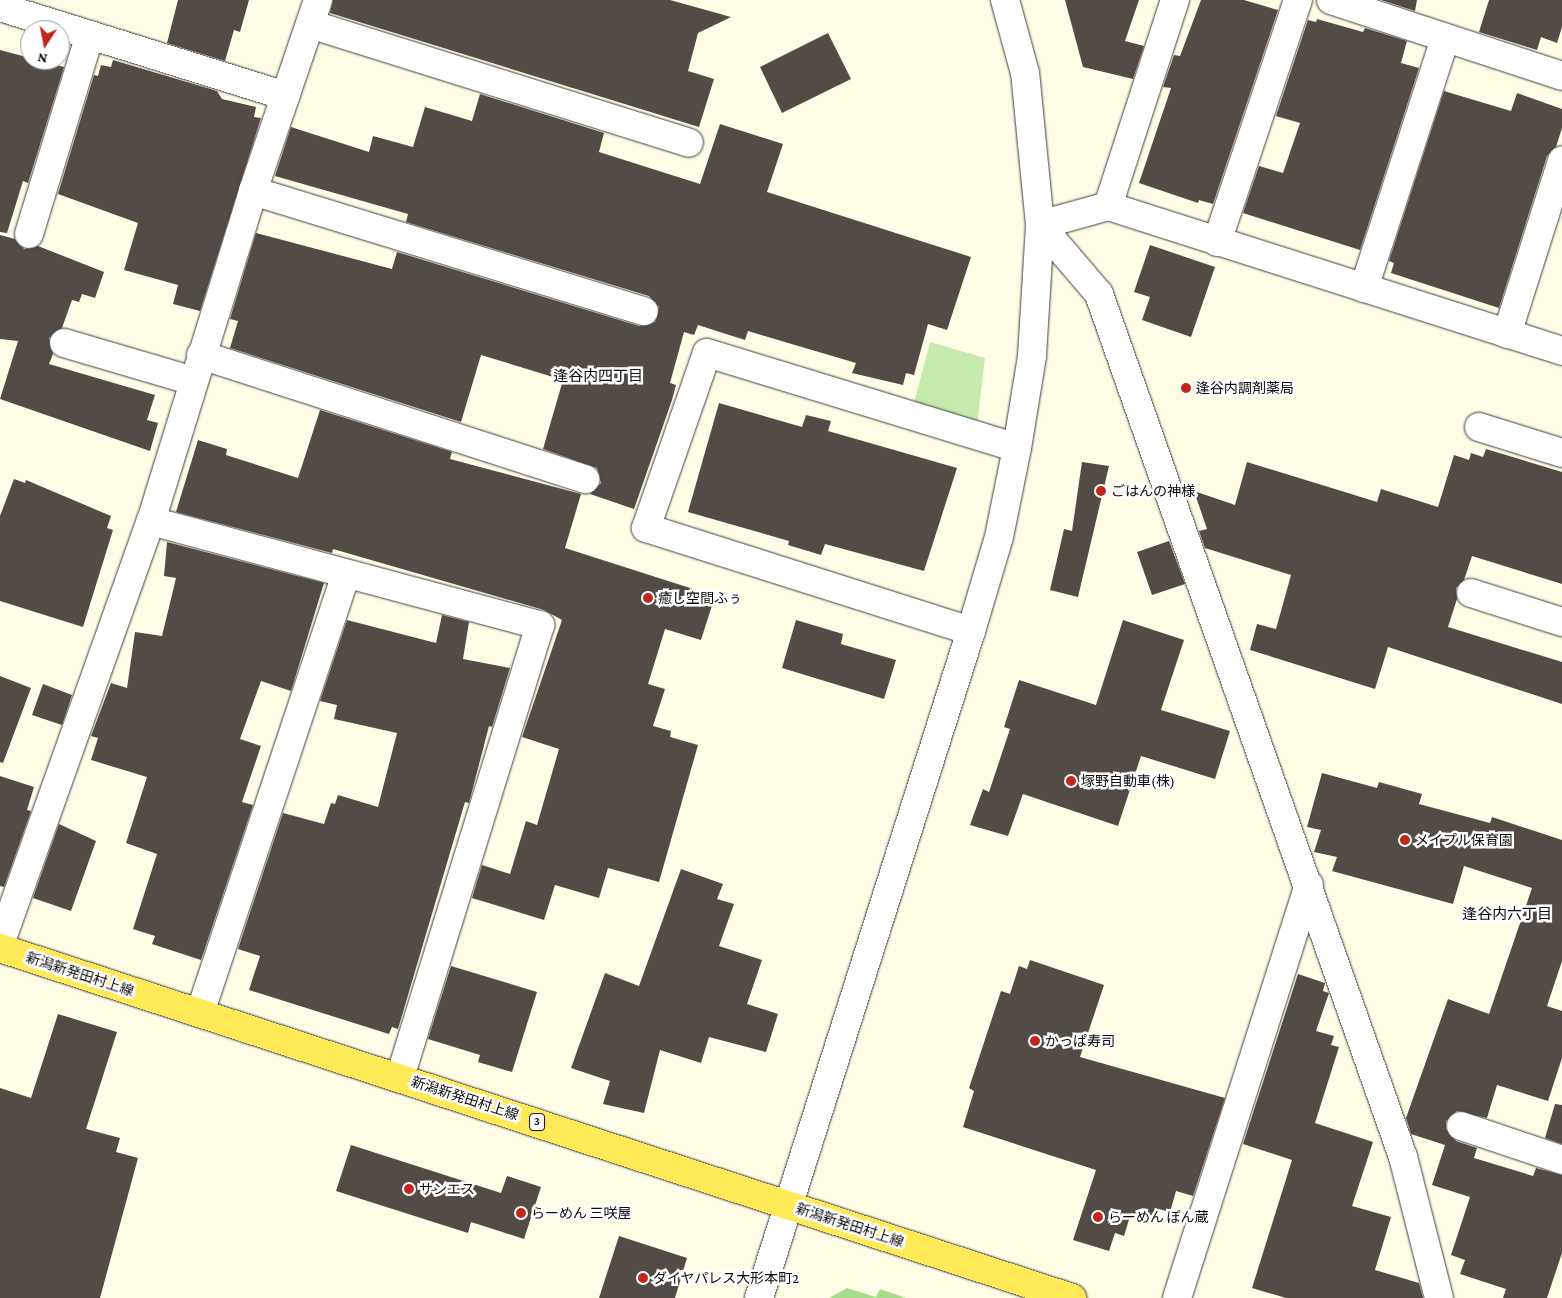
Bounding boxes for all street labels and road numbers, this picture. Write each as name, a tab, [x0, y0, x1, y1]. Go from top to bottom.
street label: 新潟新発田村上線	[24, 949, 136, 999]
street label: 新潟新発田村上線	[409, 1073, 521, 1123]
road number: 3	[528, 1112, 546, 1132]
street label: 新潟新発田村上線	[794, 1200, 906, 1250]

